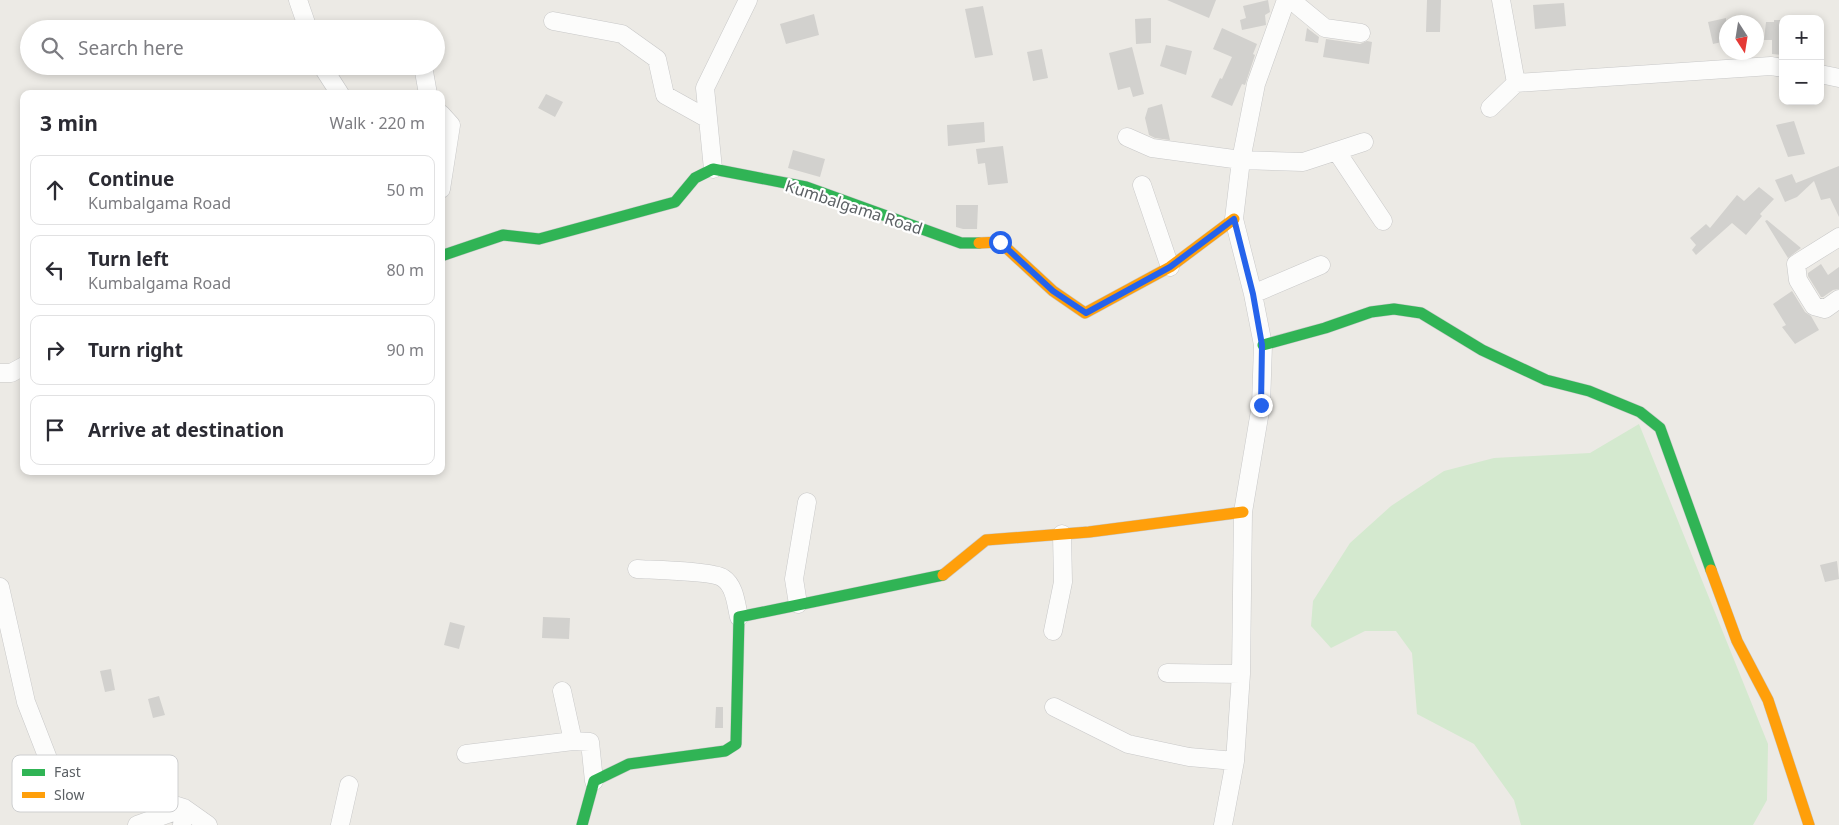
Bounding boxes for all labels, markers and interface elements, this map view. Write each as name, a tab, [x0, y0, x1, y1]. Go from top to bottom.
north arrow	[1719, 15, 1764, 60]
map controls	[1779, 15, 1824, 105]
button: +	[1779, 15, 1824, 60]
search box	[20, 20, 445, 75]
icon: search	[38, 34, 66, 62]
text: Search here	[78, 35, 184, 61]
button: −	[1779, 60, 1824, 105]
text: 3 min	[40, 109, 98, 137]
text: Walk · 220 m	[330, 112, 425, 134]
text: Continue	[88, 166, 174, 192]
street label: Kumbalgama Road	[783, 174, 925, 240]
icon: ahead	[41, 176, 69, 204]
text: 50 m	[387, 179, 424, 201]
text: Kumbalgama Road	[88, 192, 231, 214]
route start	[989, 231, 1012, 254]
text: Turn left	[88, 246, 169, 272]
icon: left	[41, 256, 69, 284]
text: 80 m	[387, 259, 424, 281]
text: Kumbalgama Road	[88, 272, 231, 294]
icon: right	[41, 336, 69, 364]
text: Turn right	[88, 337, 183, 363]
text: 90 m	[387, 339, 424, 361]
route end	[1250, 394, 1273, 417]
icon: arrive	[41, 416, 69, 444]
text: Arrive at destination	[88, 417, 284, 443]
legend	[12, 755, 178, 812]
text: Fast	[54, 762, 81, 781]
text: Slow	[54, 785, 85, 804]

